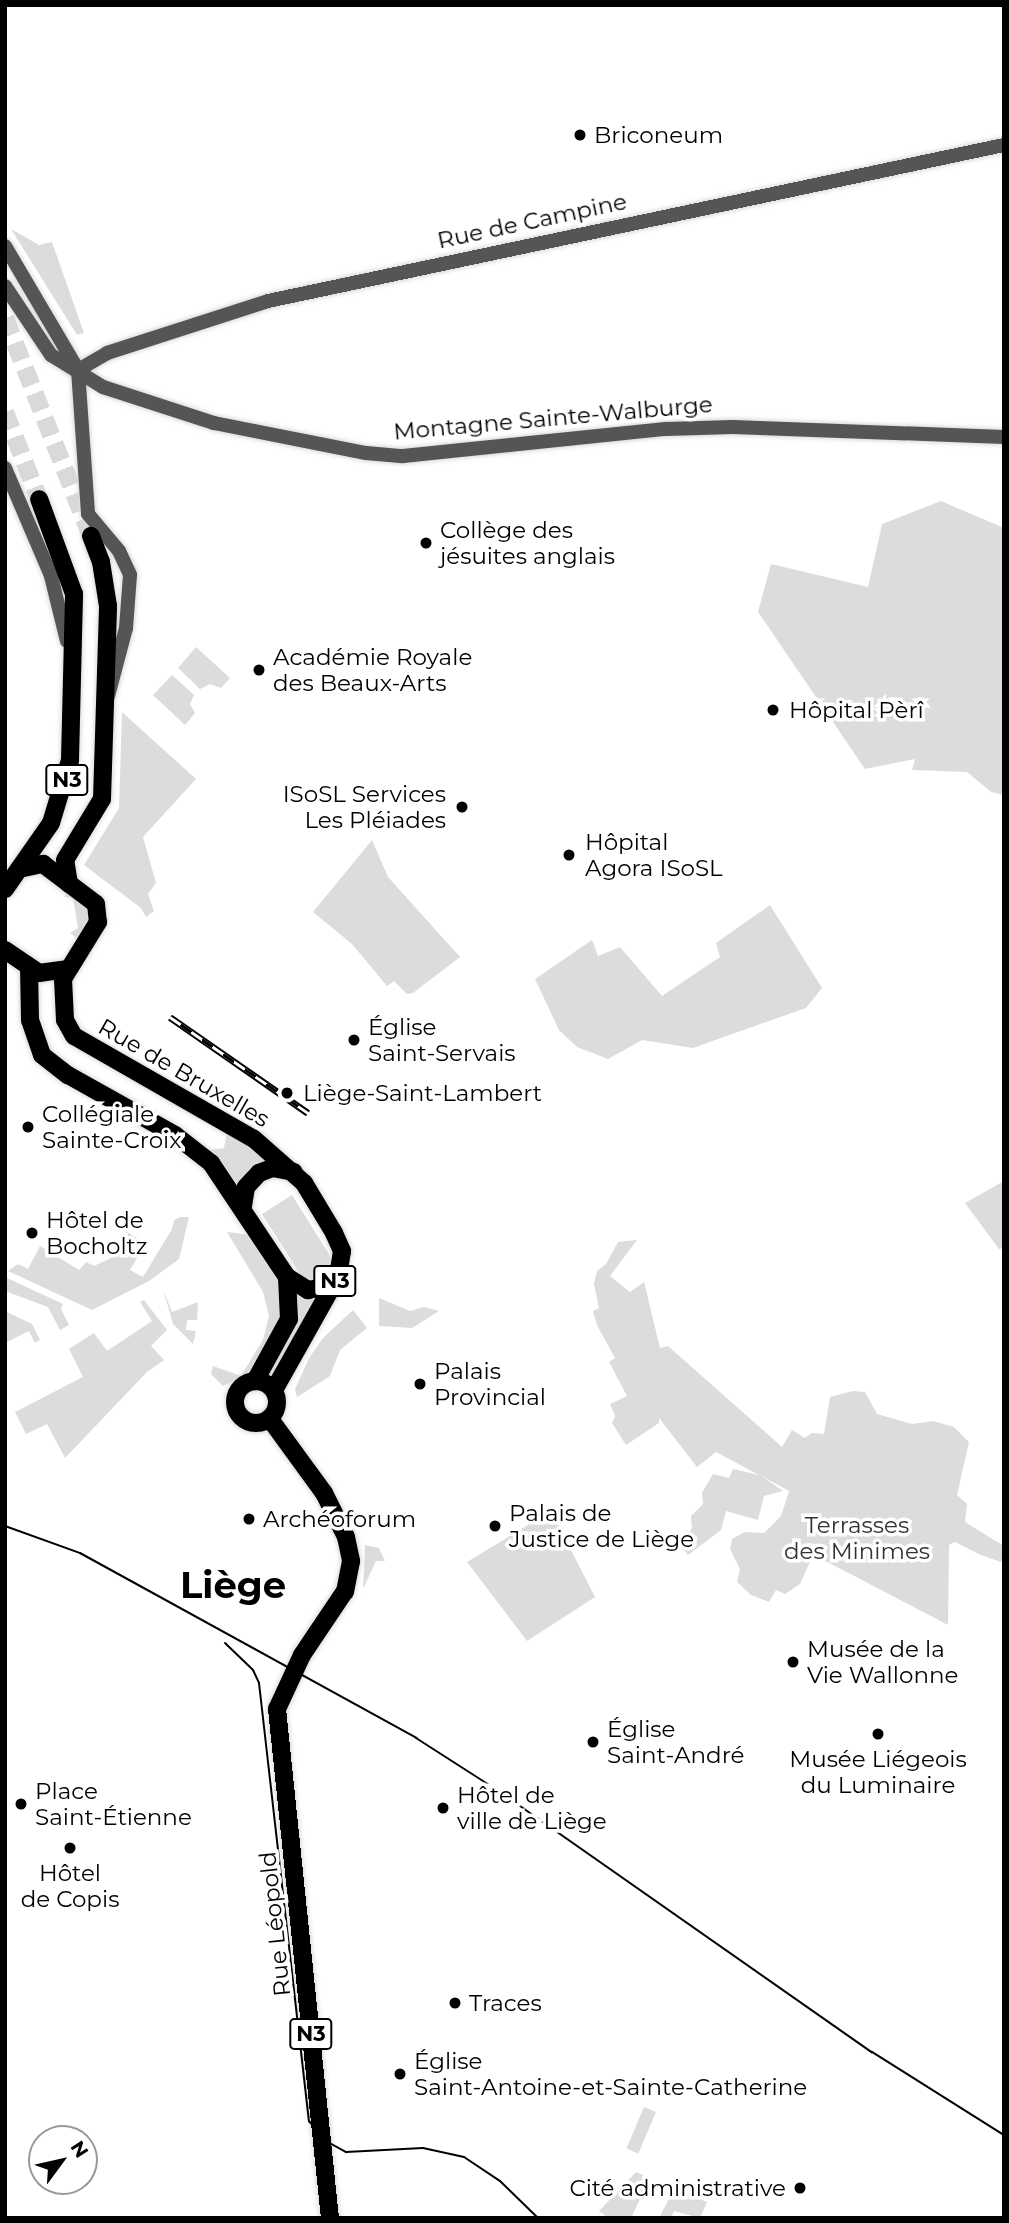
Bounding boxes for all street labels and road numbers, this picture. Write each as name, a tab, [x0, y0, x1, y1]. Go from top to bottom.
street label: Rue de Campine	[435, 187, 629, 255]
street label: Montagne Sainte-Walburge	[392, 390, 714, 446]
road number: N3	[44, 762, 90, 798]
street label: Rue de Bruxelles	[94, 1013, 274, 1133]
road number: N3	[312, 1264, 358, 1298]
street label: Rue Léopold	[254, 1850, 296, 1998]
road number: N3	[288, 2016, 334, 2052]

